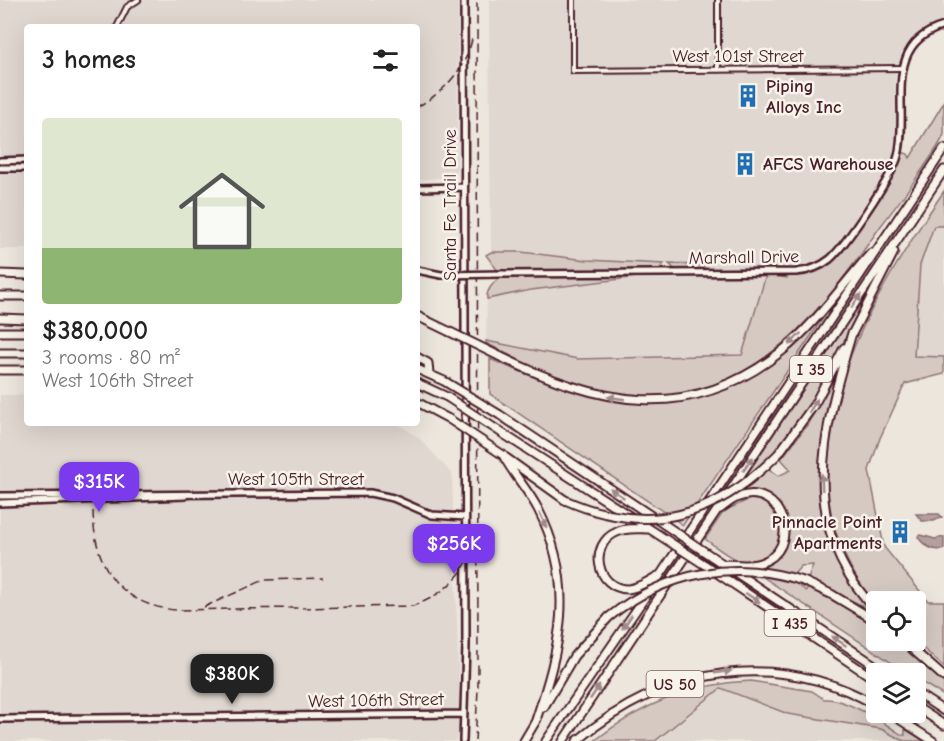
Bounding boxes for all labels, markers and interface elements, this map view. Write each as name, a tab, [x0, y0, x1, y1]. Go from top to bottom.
icon: filters	[369, 44, 402, 77]
text: 3 homes	[42, 45, 136, 75]
street label: West 101st Street	[673, 46, 804, 67]
place label: Piping Alloys Inc	[766, 76, 842, 118]
building icon: Piping Alloys Inc	[735, 83, 761, 109]
street label: Santa Fe Trail Drive	[440, 129, 461, 281]
building icon: AFCS Warehouse	[732, 151, 758, 177]
place label: AFCS Warehouse	[763, 154, 894, 175]
icon: home	[168, 157, 276, 265]
street label: Marshall Drive	[689, 246, 799, 269]
one-way arrow	[850, 294, 862, 310]
text: $380,000	[42, 316, 148, 346]
one-way arrow	[787, 332, 802, 346]
text: 3 rooms · 80 m²	[42, 346, 180, 369]
road number: I 35	[790, 356, 832, 382]
text: West 106th Street	[42, 369, 193, 392]
one-way arrow	[606, 394, 625, 403]
one-way arrow	[808, 397, 818, 414]
one-way arrow	[742, 456, 754, 472]
pin: $315K	[57, 462, 141, 513]
street label: West 105th Street	[228, 469, 365, 490]
text: $315K	[73, 470, 125, 493]
one-way arrow	[818, 473, 827, 492]
one-way arrow	[609, 487, 625, 498]
one-way arrow	[538, 512, 547, 529]
place label: Pinnacle Point Apartments	[772, 512, 883, 554]
building icon: Pinnacle Point Apartments	[887, 519, 913, 545]
pin: $256K	[412, 524, 496, 575]
text: $256K	[427, 532, 481, 555]
map controls	[866, 591, 926, 723]
button: locate	[866, 591, 926, 651]
one-way arrow	[745, 592, 761, 603]
road number: I 435	[764, 610, 816, 636]
one-way arrow	[622, 614, 633, 631]
one-way arrow	[831, 636, 847, 647]
pin: $380K	[190, 654, 274, 705]
text: $380K	[205, 662, 259, 685]
button: layers	[866, 663, 926, 723]
one-way arrow	[714, 668, 733, 677]
road number: US 50	[646, 671, 704, 697]
one-way arrow	[589, 685, 601, 701]
street label: West 106th Street	[308, 689, 445, 712]

